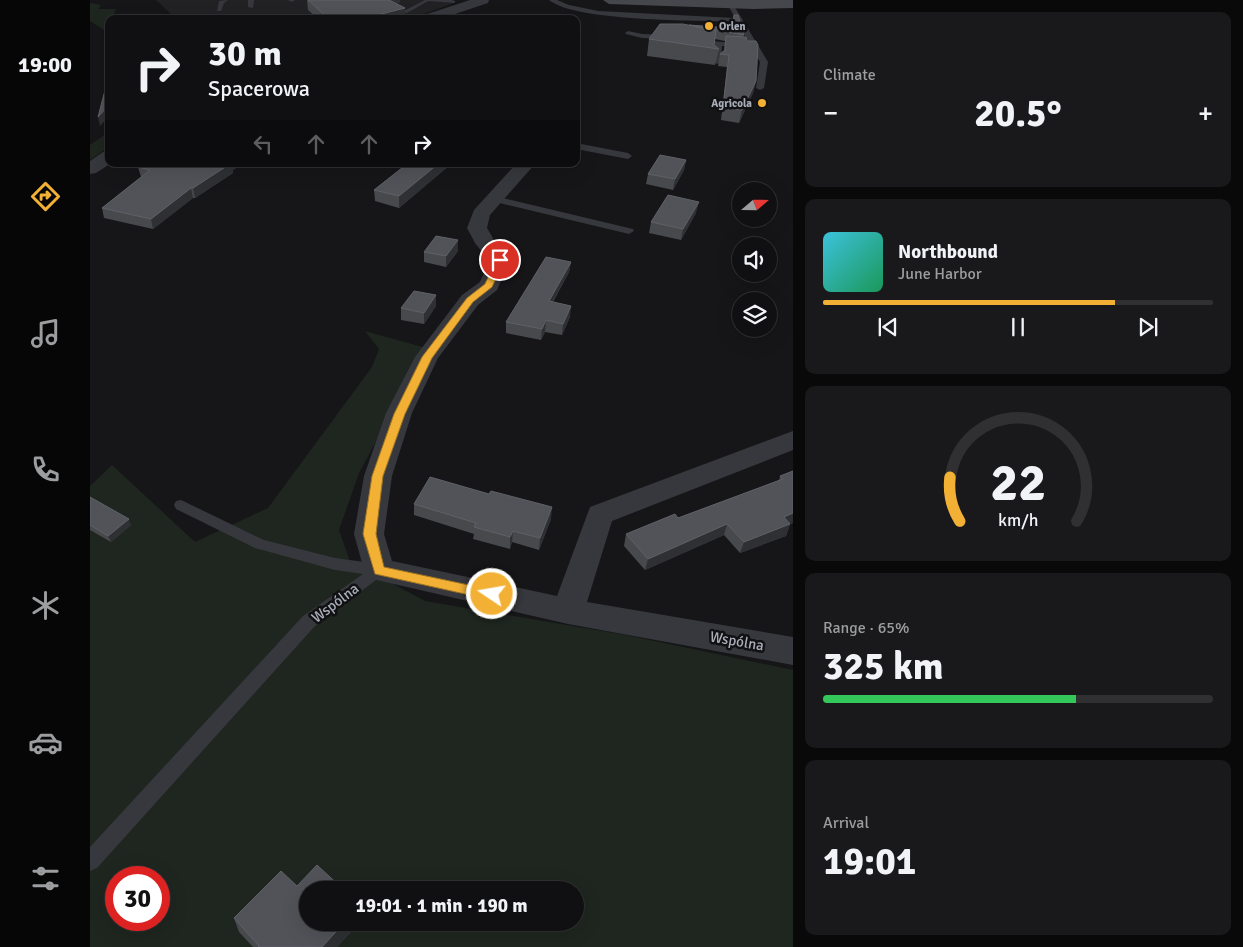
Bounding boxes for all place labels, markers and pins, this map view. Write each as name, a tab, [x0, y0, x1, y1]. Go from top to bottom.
marker: Orlen	[703, 20, 715, 32]
place label: Orlen	[719, 20, 746, 33]
place label: Agricola	[711, 97, 752, 110]
marker: Agricola	[756, 97, 768, 109]
pin	[479, 239, 521, 281]

